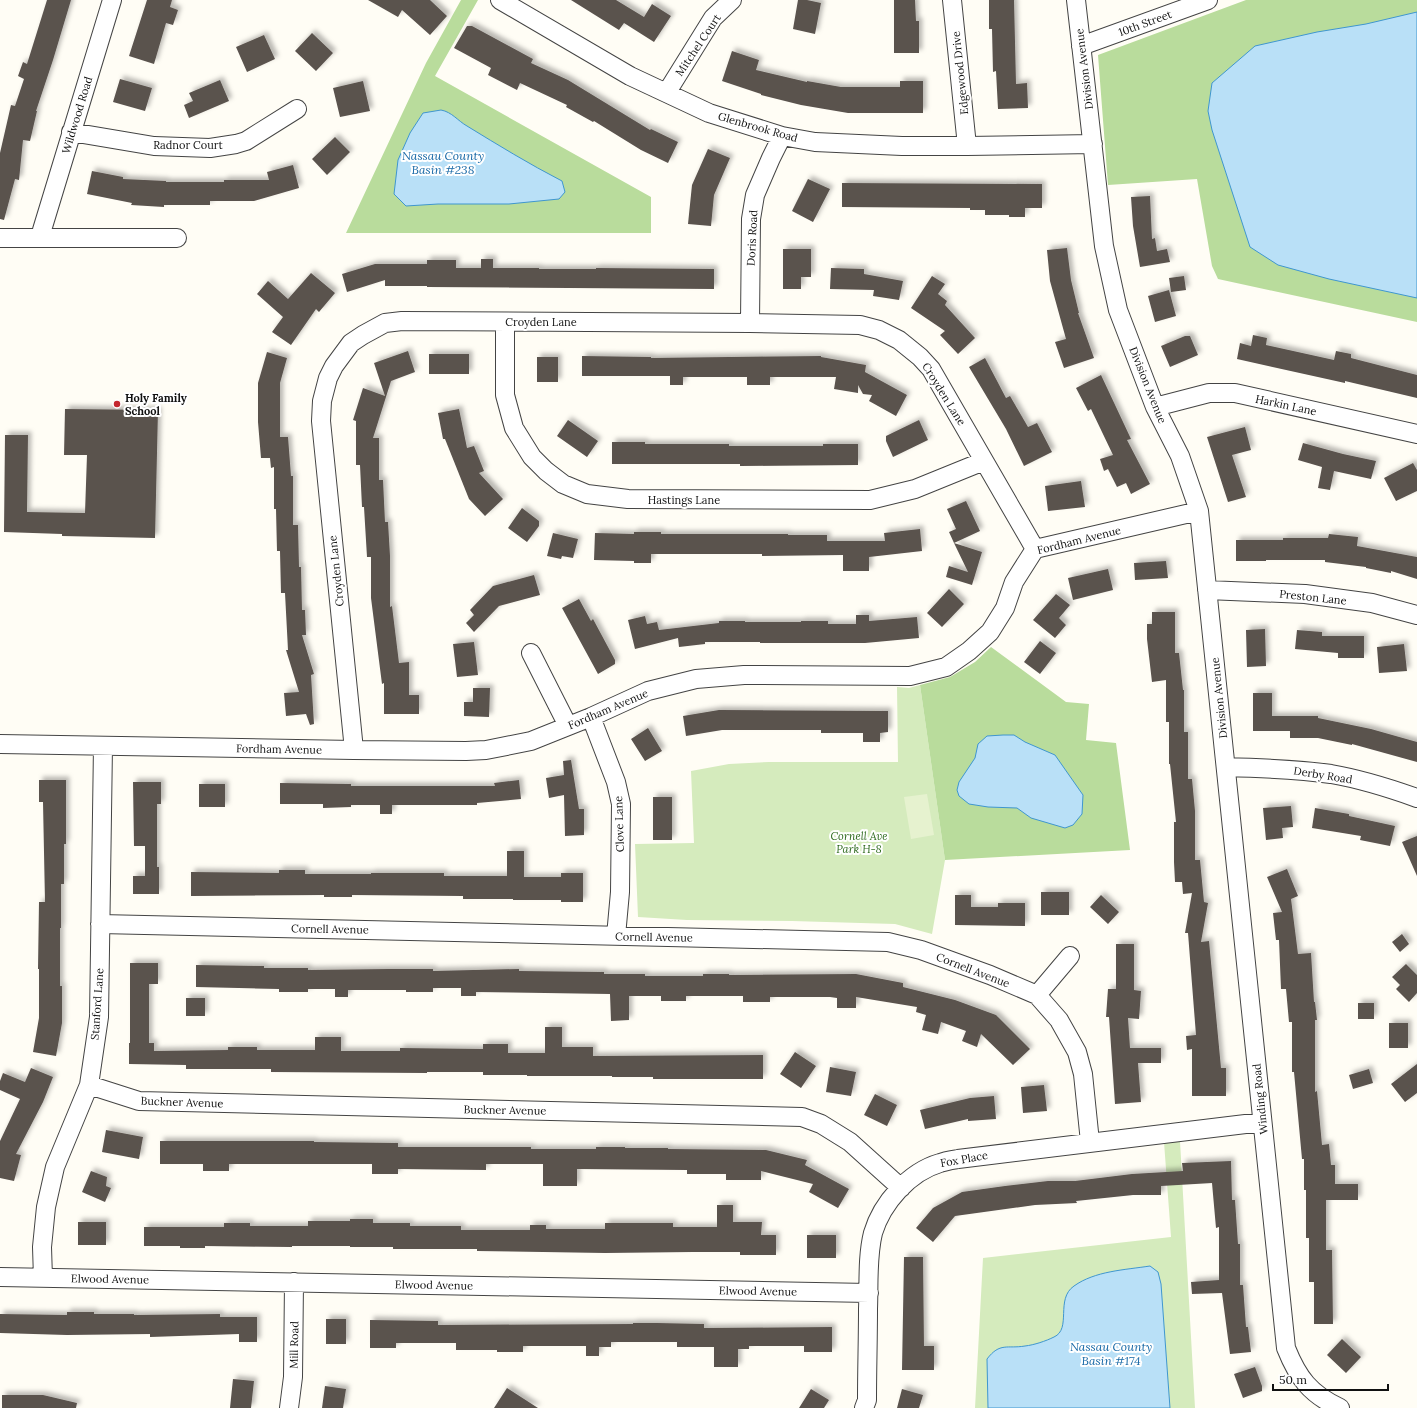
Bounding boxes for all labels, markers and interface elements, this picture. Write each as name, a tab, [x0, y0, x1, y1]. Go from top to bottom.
street label: 10th Street	[1116, 7, 1174, 39]
street label: Mitchel Court	[672, 11, 724, 79]
street label: Division Avenue	[1072, 28, 1096, 110]
street label: Edgewood Drive	[949, 31, 971, 115]
street label: Wildwood Road	[59, 74, 95, 155]
street label: Glenbrook Road	[717, 109, 800, 145]
street label: Radnor Court	[153, 138, 224, 152]
water label: Nassau County Basin #238	[402, 148, 484, 177]
street label: Doris Road	[744, 209, 760, 266]
street label: Croyden Lane	[505, 315, 577, 329]
street label: Division Avenue	[1126, 345, 1170, 425]
street label: Croyden Lane	[919, 360, 969, 428]
place label: Holy Family School	[125, 391, 188, 418]
street label: Harkin Lane	[1254, 392, 1318, 418]
marker: Holy Family School	[112, 399, 122, 409]
street label: Hastings Lane	[648, 493, 720, 507]
street label: Fordham Avenue	[1036, 523, 1122, 557]
street label: Croyden Lane	[325, 535, 347, 607]
street label: Preston Lane	[1279, 587, 1347, 607]
street label: Division Avenue	[1208, 657, 1230, 739]
street label: Fordham Avenue	[566, 686, 650, 732]
street label: Fordham Avenue	[236, 741, 322, 757]
street label: Derby Road	[1293, 763, 1354, 787]
street label: Clove Lane	[611, 796, 627, 852]
park label: Cornell Ave Park H-8	[830, 829, 888, 856]
street label: Cornell Avenue	[291, 921, 369, 937]
street label: Cornell Avenue	[615, 929, 693, 945]
street label: Cornell Avenue	[934, 950, 1012, 990]
street label: Stanford Lane	[88, 968, 106, 1040]
street label: Winding Road	[1249, 1062, 1271, 1135]
street label: Buckner Avenue	[140, 1094, 224, 1110]
street label: Buckner Avenue	[464, 1102, 547, 1118]
street label: Fox Place	[939, 1148, 989, 1170]
street label: Elwood Avenue	[71, 1271, 149, 1287]
street label: Elwood Avenue	[395, 1277, 473, 1293]
street label: Elwood Avenue	[719, 1283, 797, 1299]
street label: Mill Road	[287, 1321, 301, 1369]
water label: Nassau County Basin #174	[1070, 1339, 1152, 1368]
scale bar	[1273, 1366, 1388, 1392]
text: 50 m	[1279, 1372, 1307, 1387]

